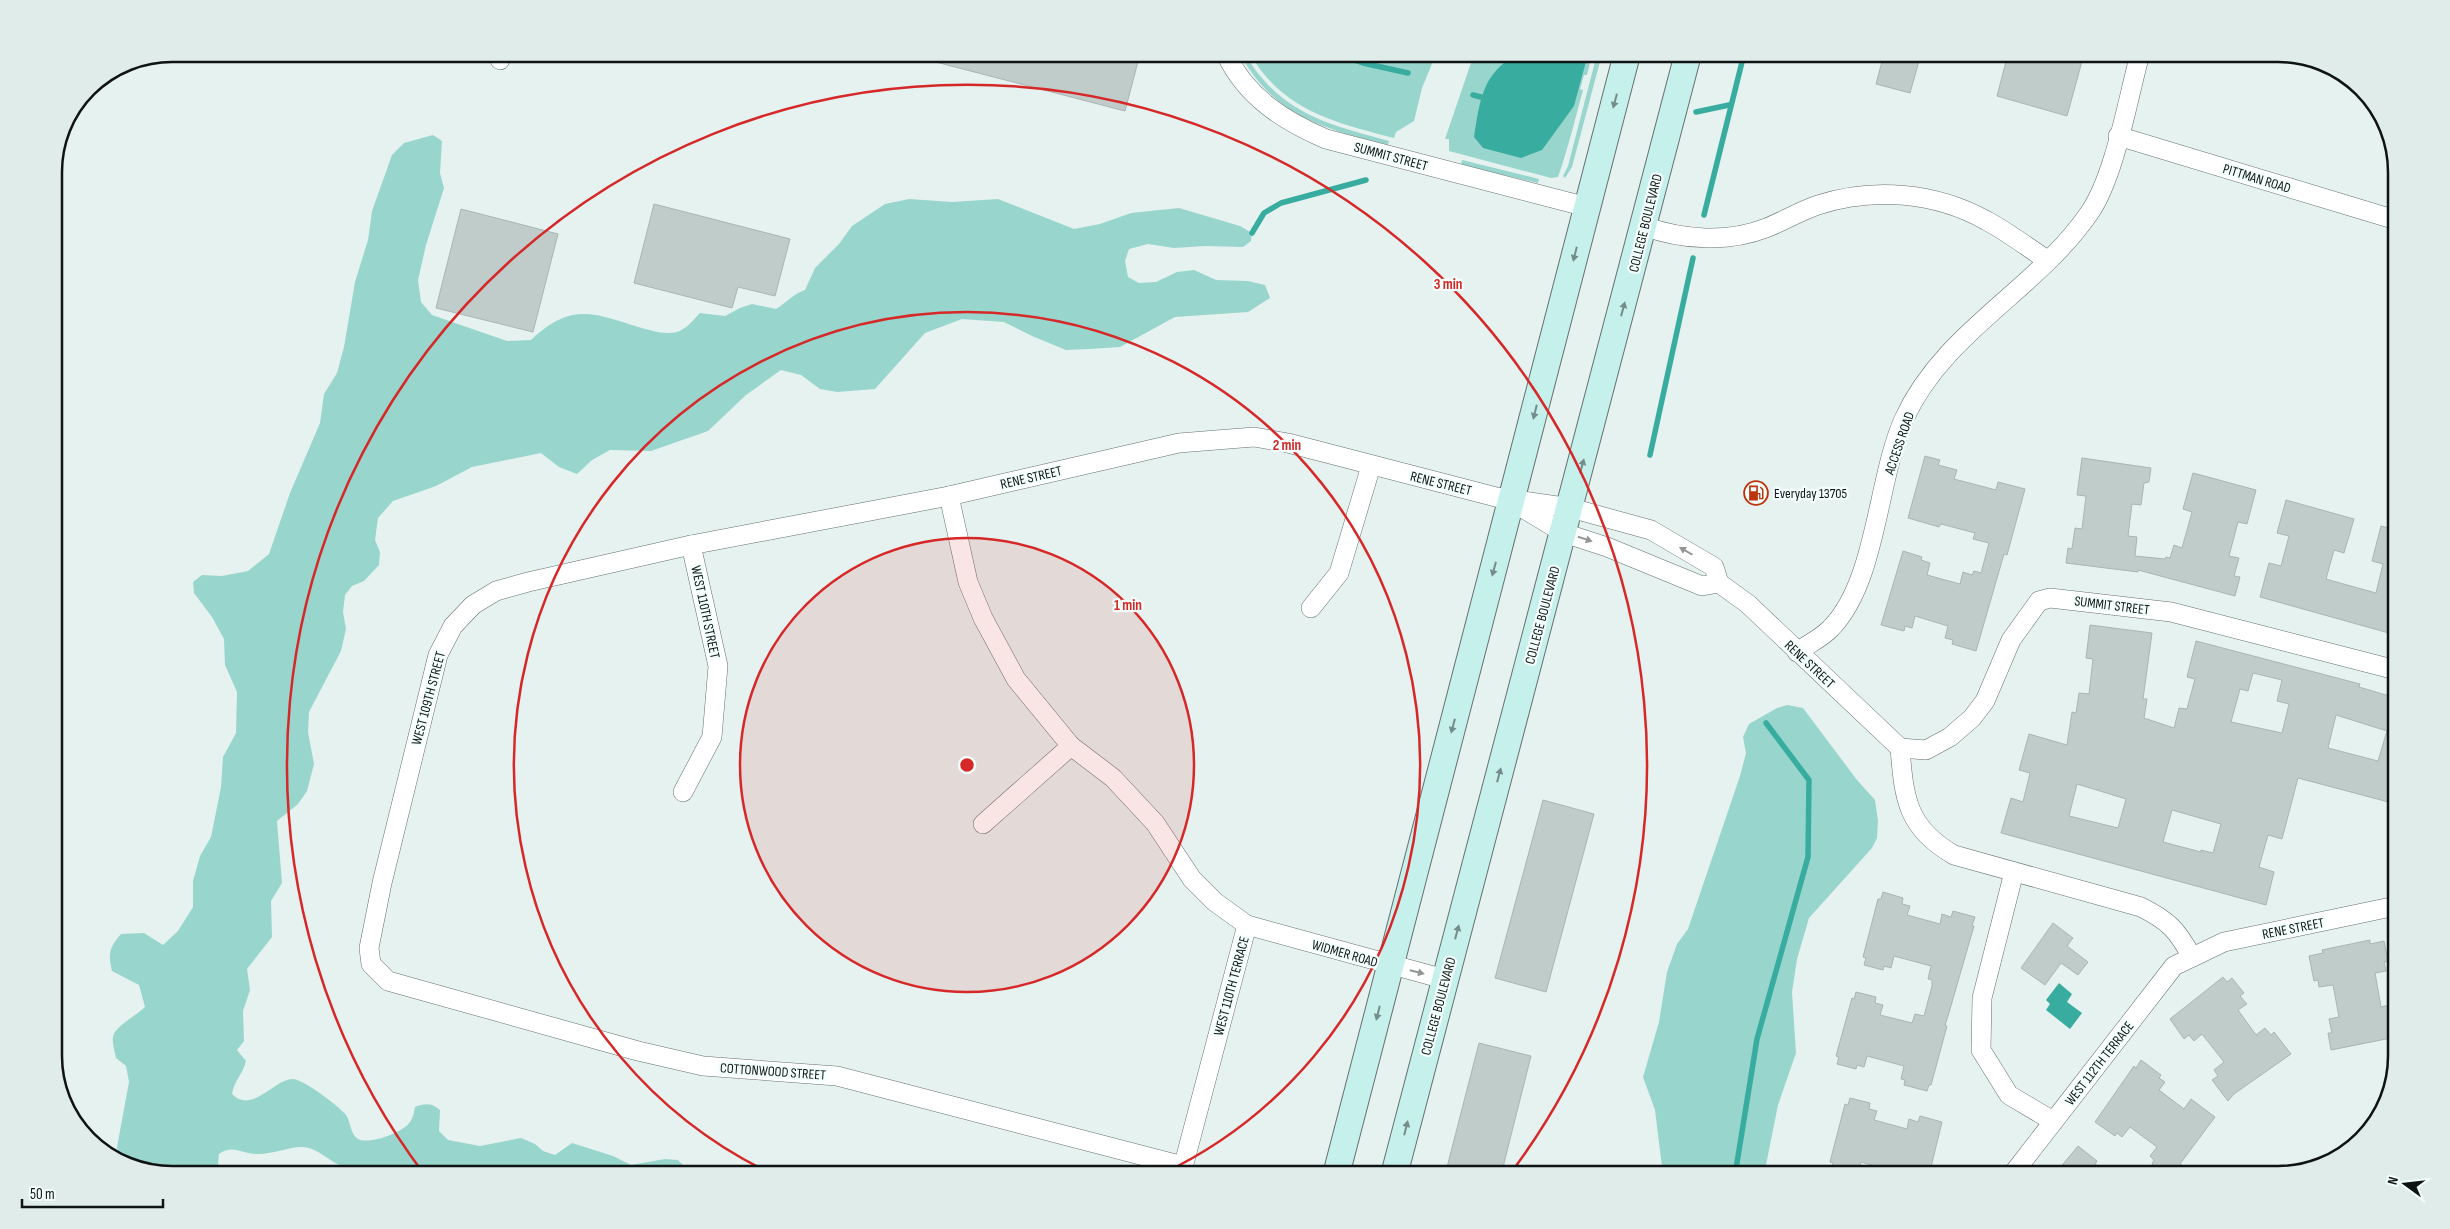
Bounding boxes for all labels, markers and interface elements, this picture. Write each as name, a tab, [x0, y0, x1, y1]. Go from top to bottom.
one-way arrow	[1611, 93, 1619, 108]
street label: SUMMIT STREET	[1352, 138, 1430, 175]
street label: PITTMAN ROAD	[2221, 160, 2293, 197]
street label: COLLEGE BOULEVARD	[1625, 172, 1666, 274]
one-way arrow	[1571, 247, 1579, 262]
text: 3 min	[1434, 275, 1462, 294]
one-way arrow	[1619, 301, 1627, 316]
one-way arrow	[1530, 404, 1538, 419]
street label: ACCESS ROAD	[1880, 409, 1918, 478]
text: 2 min	[1273, 436, 1301, 455]
one-way arrow	[1578, 459, 1586, 474]
street label: RENE STREET	[999, 462, 1064, 493]
street label: RENE STREET	[1408, 468, 1474, 499]
fuel station icon: Everyday 13705	[1743, 480, 1769, 506]
place label: Everyday 13705	[1774, 485, 1847, 502]
one-way arrow	[1578, 536, 1593, 544]
one-way arrow	[1679, 546, 1693, 555]
one-way arrow	[1490, 561, 1498, 577]
street label: WEST 110TH STREET	[687, 564, 724, 660]
street label: COLLEGE BOULEVARD	[1521, 564, 1564, 666]
street label: SUMMIT STREET	[2073, 592, 2151, 619]
text: 1 min	[1114, 596, 1142, 615]
street label: RENE STREET	[1781, 637, 1839, 692]
street label: WEST 109TH STREET	[408, 649, 449, 747]
one-way arrow	[1448, 719, 1456, 734]
centre of rings	[958, 756, 976, 774]
one-way arrow	[1495, 768, 1503, 783]
street label: RENE STREET	[2261, 914, 2326, 943]
one-way arrow	[1453, 925, 1461, 940]
street label: WEST 110TH TERRACE	[1210, 934, 1253, 1038]
street label: WIDMER ROAD	[1310, 936, 1380, 971]
street label: COLLEGE BOULEVARD	[1417, 955, 1460, 1057]
one-way arrow	[1410, 969, 1425, 977]
one-way arrow	[1374, 1005, 1382, 1020]
street label: WEST 112TH TERRACE	[2061, 1018, 2138, 1109]
street label: COTTONWOOD STREET	[720, 1059, 827, 1084]
one-way arrow	[1402, 1120, 1410, 1136]
north arrow	[2380, 1159, 2430, 1209]
text: N	[2384, 1175, 2402, 1187]
scale bar	[22, 1176, 164, 1208]
text: 50 m	[30, 1185, 55, 1204]

